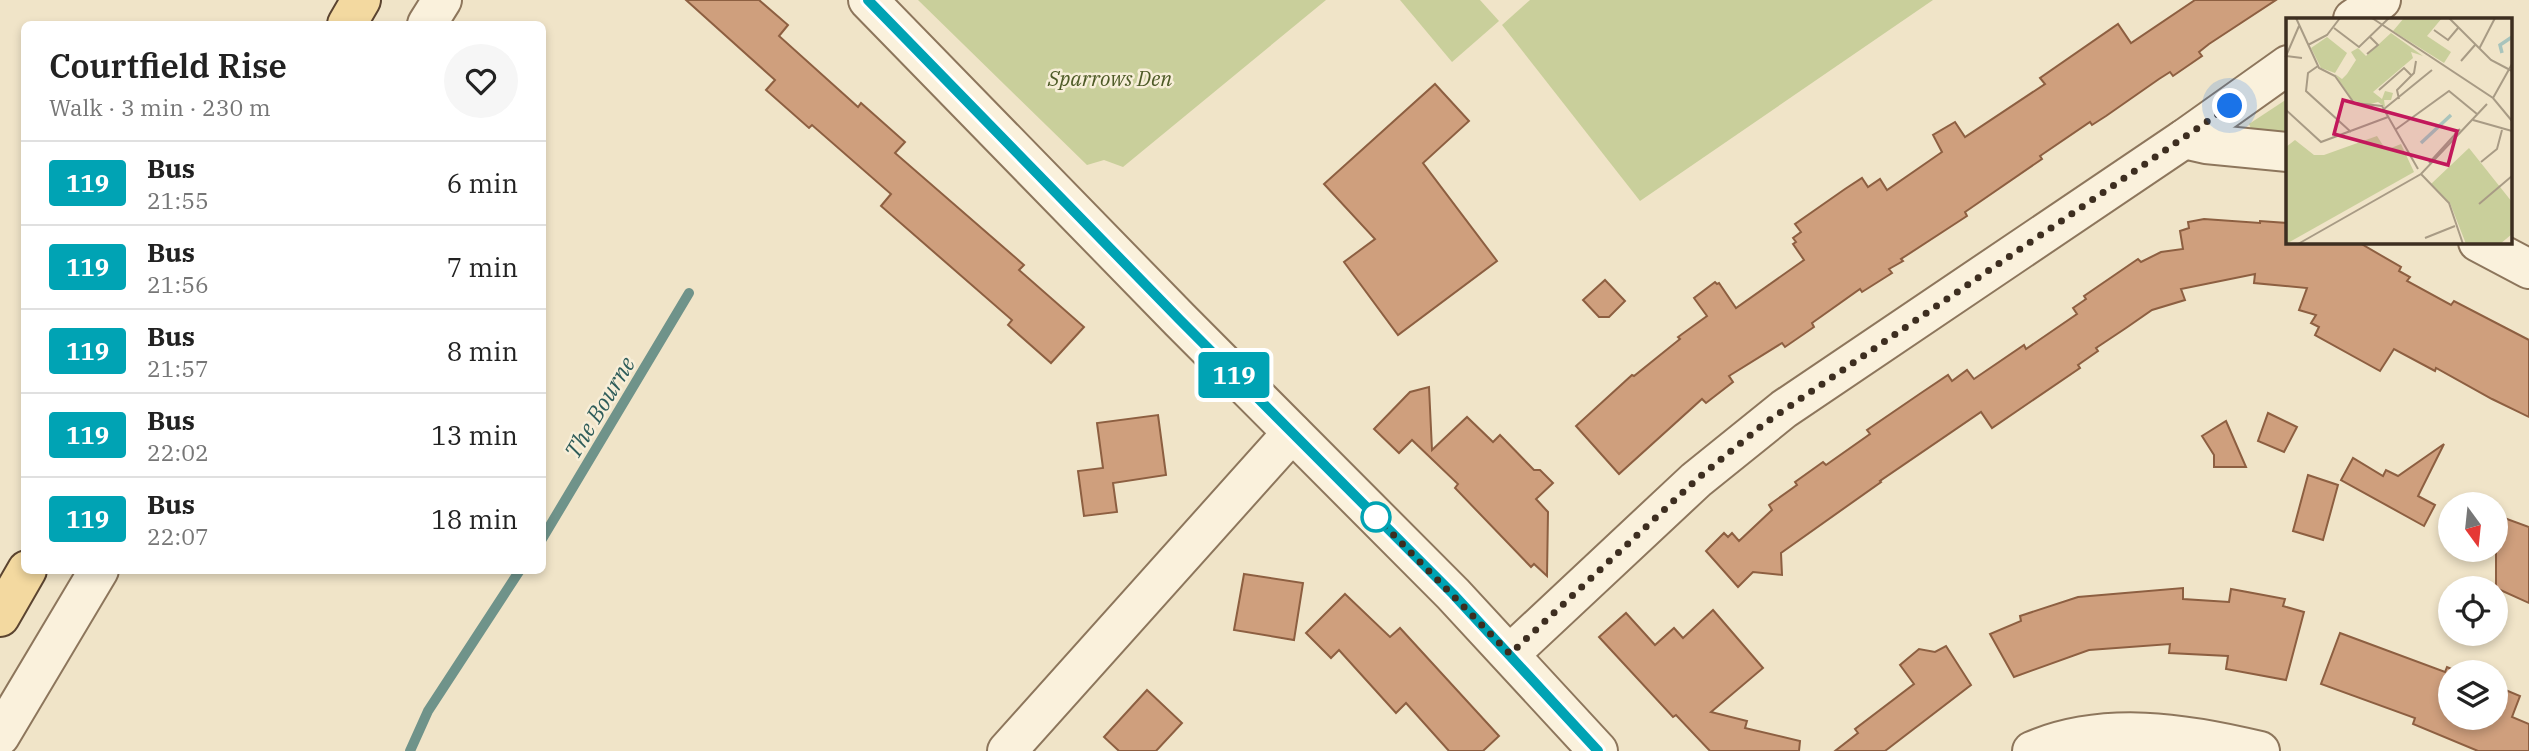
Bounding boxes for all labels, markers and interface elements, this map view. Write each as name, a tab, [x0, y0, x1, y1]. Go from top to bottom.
inset map	[2286, 18, 2512, 243]
text: Courtfield Rise	[49, 44, 287, 87]
button: heart	[444, 44, 518, 118]
park label: Sparrows Den	[1047, 64, 1172, 92]
your location	[2212, 88, 2247, 123]
text: Walk · 3 min · 230 m	[49, 92, 271, 122]
text: Bus	[147, 151, 195, 185]
text: 6 min	[447, 166, 518, 200]
text: 119	[66, 167, 109, 199]
text: 21:55	[147, 185, 209, 215]
text: Bus	[147, 235, 195, 269]
text: 7 min	[447, 250, 518, 284]
text: 119	[66, 251, 109, 283]
text: 21:56	[147, 269, 209, 299]
text: Bus	[147, 319, 195, 353]
text: 8 min	[447, 334, 518, 368]
text: 119	[66, 335, 109, 367]
water label: The Bourne	[557, 351, 641, 463]
line badge: 119	[1194, 352, 1274, 398]
text: 21:57	[147, 353, 209, 383]
text: 119	[1212, 359, 1256, 391]
text: Bus	[147, 403, 195, 437]
text: 13 min	[431, 418, 518, 452]
text: 119	[66, 419, 109, 451]
text: 22:02	[147, 437, 209, 467]
text: Bus	[147, 487, 195, 521]
north arrow	[2438, 492, 2508, 562]
map controls	[2438, 492, 2508, 730]
text: 18 min	[431, 502, 518, 536]
unlabelled marker	[1361, 502, 1391, 532]
text: 119	[66, 503, 109, 535]
text: 22:07	[147, 521, 209, 551]
button: locate	[2438, 576, 2508, 646]
button: layers	[2438, 660, 2508, 730]

